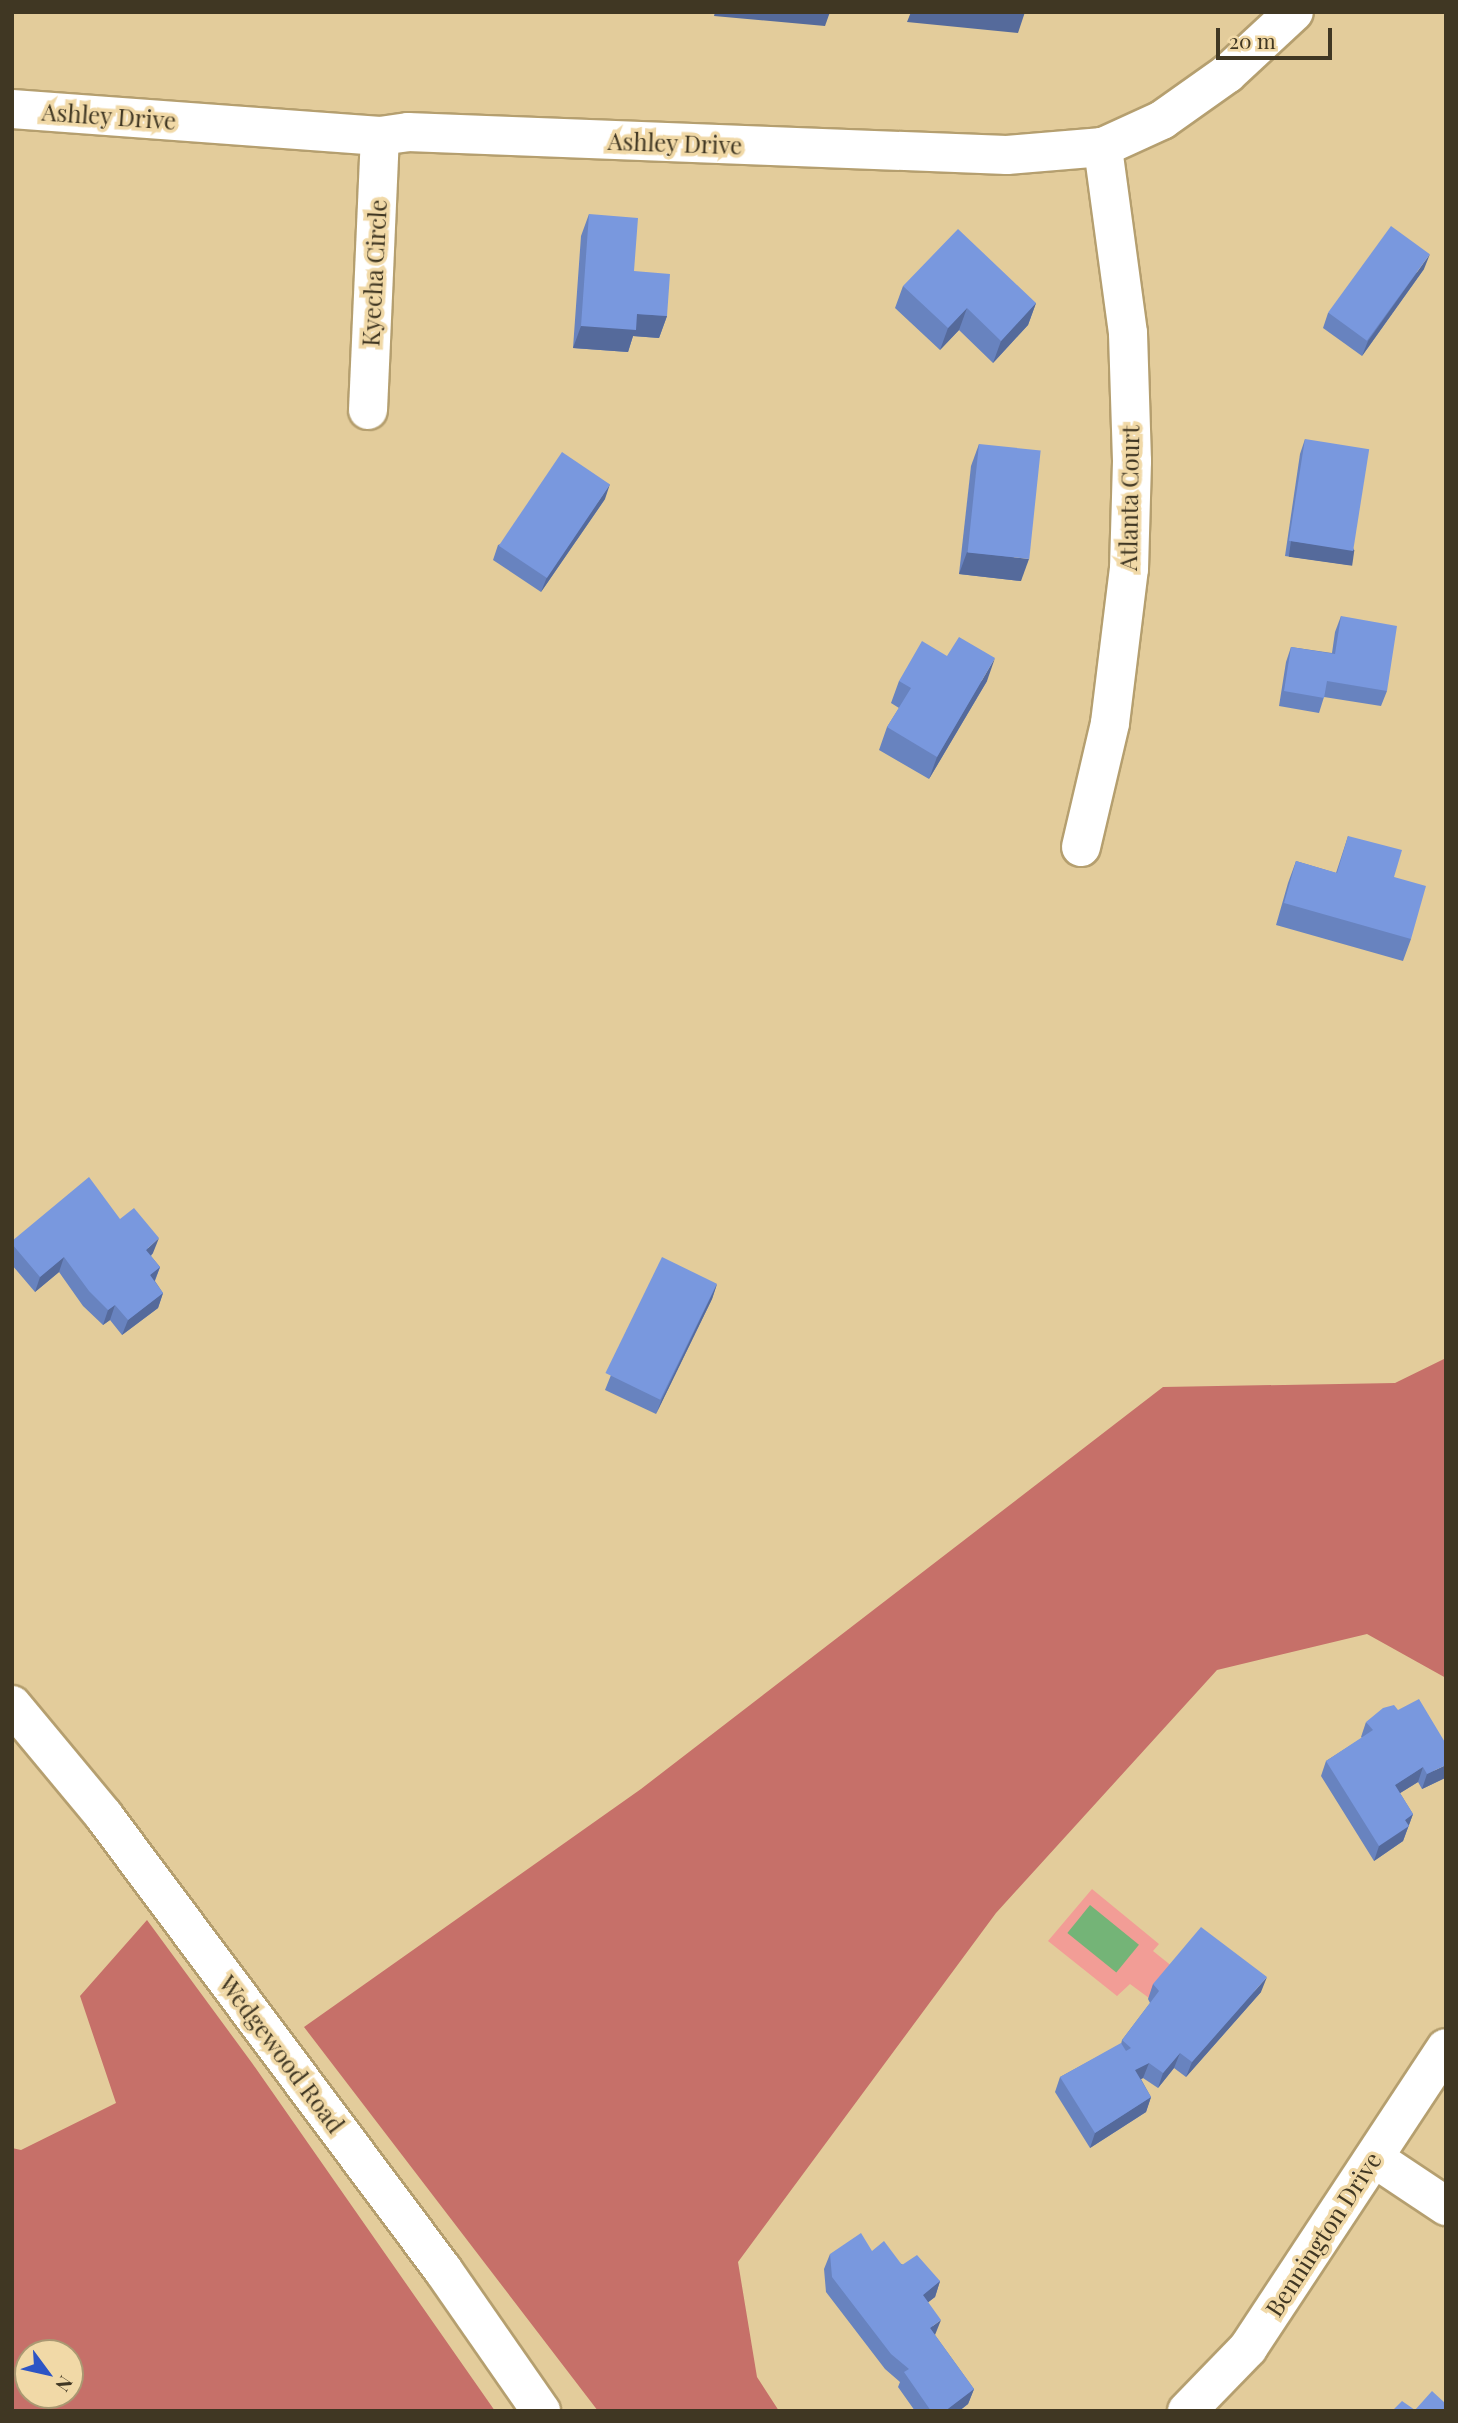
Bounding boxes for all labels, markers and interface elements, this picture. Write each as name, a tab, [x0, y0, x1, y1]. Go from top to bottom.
scale bar	[1220, 14, 1336, 58]
text: 20 m	[1229, 26, 1276, 54]
street label: Ashley Drive	[41, 97, 177, 135]
street label: Ashley Drive	[607, 126, 743, 160]
street label: Kyecha Circle	[356, 199, 392, 347]
street label: Atlanta Court	[1113, 425, 1145, 571]
street label: Wedgewood Road	[213, 1970, 351, 2138]
street label: Bennington Drive	[1259, 2146, 1387, 2322]
north arrow	[14, 2339, 84, 2409]
text: N	[50, 2372, 80, 2397]

